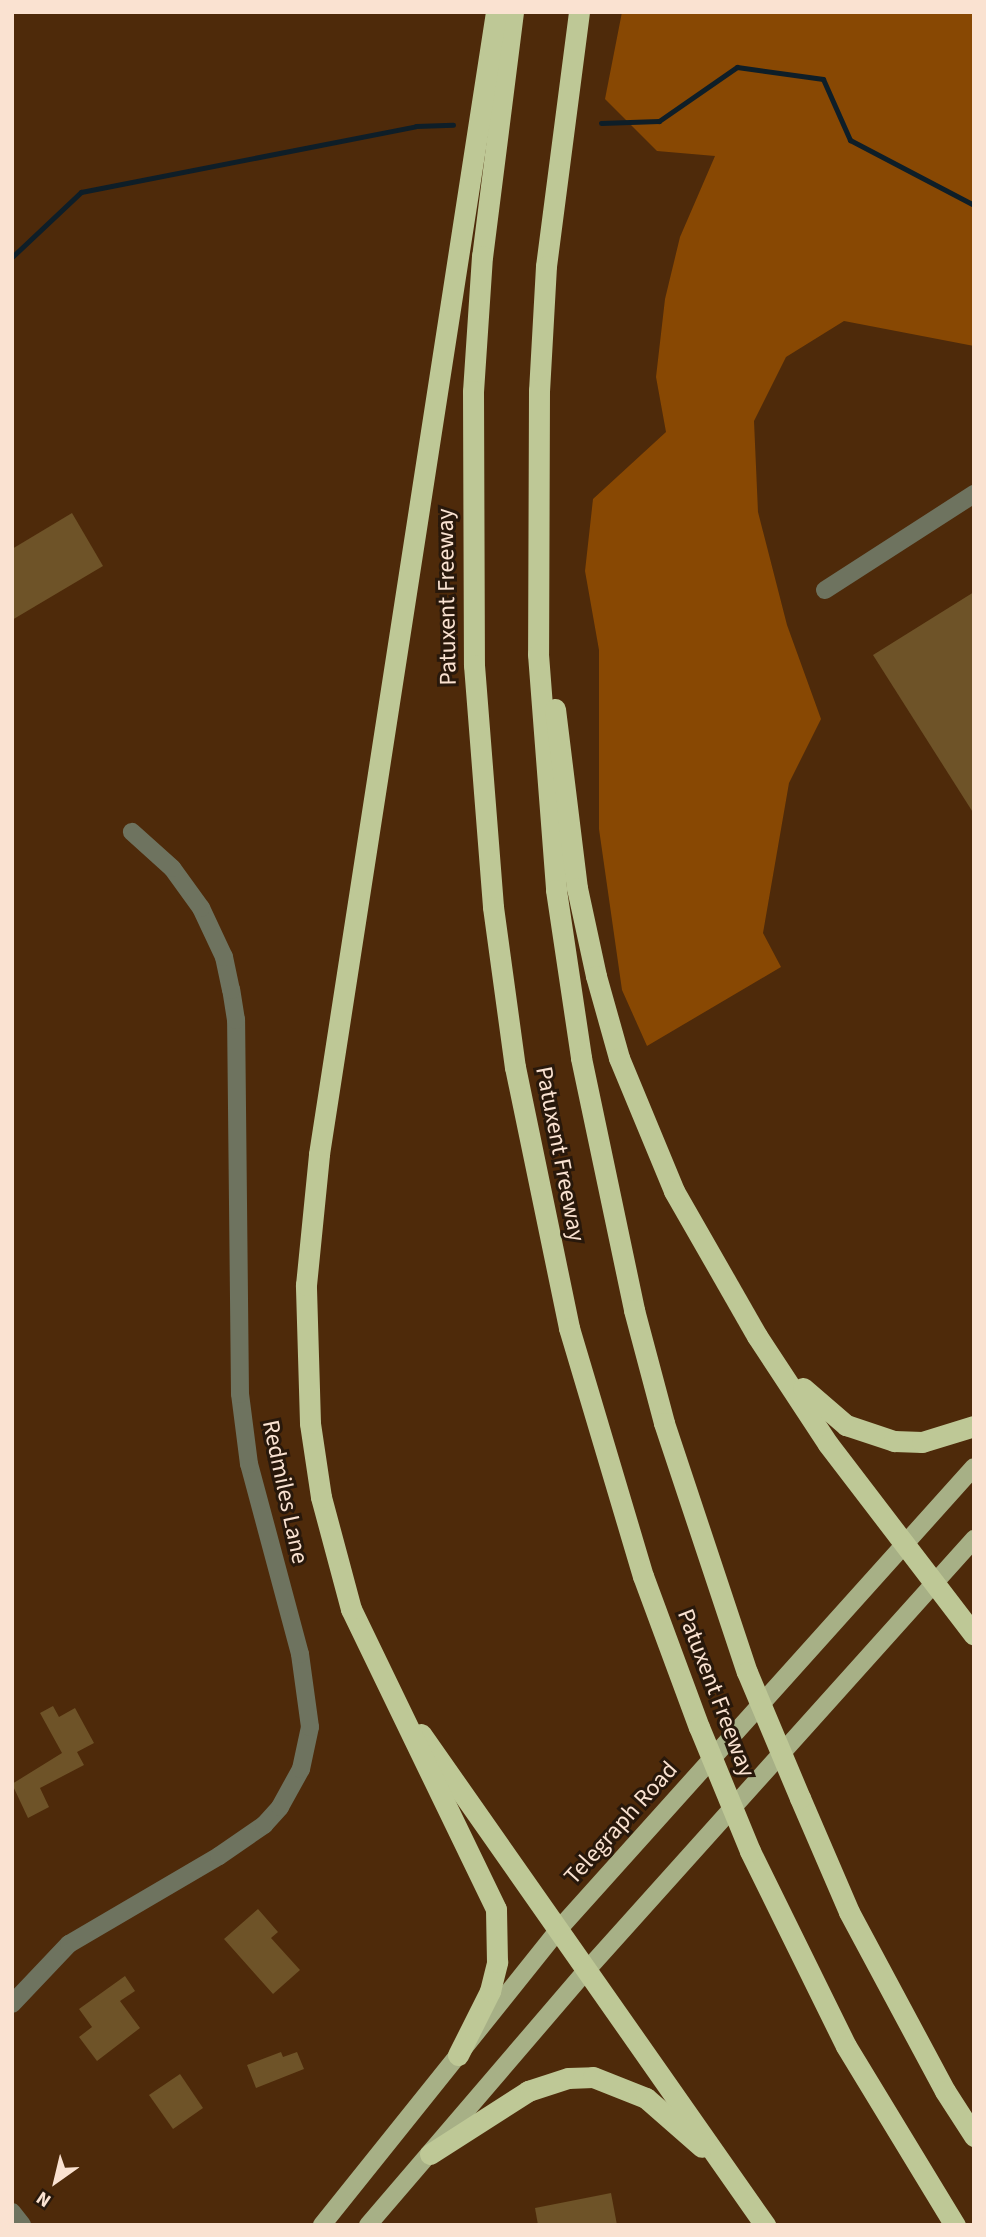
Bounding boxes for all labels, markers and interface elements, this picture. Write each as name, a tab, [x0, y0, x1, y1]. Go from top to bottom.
street label: Patuxent Freeway	[431, 508, 463, 686]
street label: Patuxent Freeway	[529, 1064, 591, 1244]
street label: Redmiles Lane	[256, 1418, 314, 1566]
street label: Patuxent Freeway	[671, 1605, 761, 1781]
street label: Telegraph Road	[558, 1756, 684, 1890]
north arrow	[21, 2146, 91, 2216]
text: N	[31, 2184, 57, 2214]

